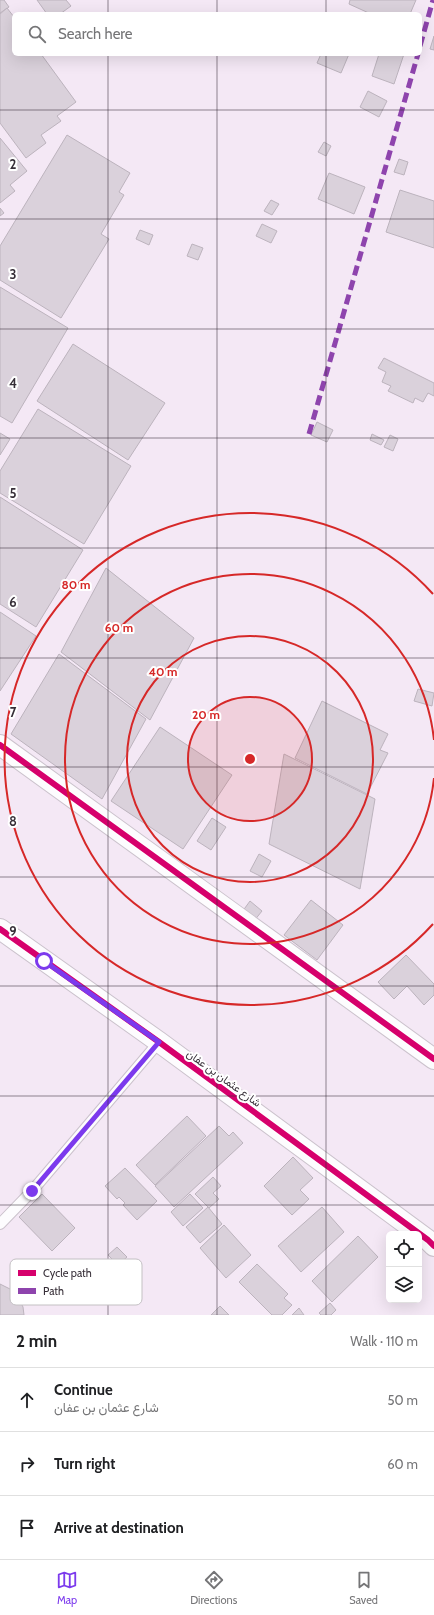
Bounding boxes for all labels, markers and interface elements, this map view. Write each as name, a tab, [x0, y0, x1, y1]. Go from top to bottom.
search box	[12, 12, 422, 56]
icon: search	[26, 23, 48, 45]
text: Search here	[58, 25, 133, 43]
text: 2	[10, 156, 17, 172]
text: 3	[9, 266, 17, 282]
text: 4	[9, 375, 17, 391]
text: 5	[10, 485, 17, 501]
text: 80 m	[62, 577, 90, 592]
text: 6	[9, 594, 17, 610]
text: 60 m	[105, 620, 133, 635]
text: 40 m	[148, 664, 178, 679]
text: 7	[10, 704, 17, 720]
text: 20 m	[192, 707, 220, 722]
centre of rings	[243, 752, 257, 766]
text: 8	[9, 813, 17, 829]
text: 9	[9, 923, 17, 939]
route start	[35, 952, 53, 970]
street label: شارع عثمان بن عفان	[183, 1046, 264, 1111]
route end	[23, 1182, 41, 1200]
map controls	[386, 1231, 422, 1303]
button: locate	[386, 1231, 422, 1267]
legend	[10, 1259, 142, 1305]
text: Cycle path	[43, 1266, 92, 1280]
button: layers	[386, 1267, 422, 1303]
text: Path	[43, 1284, 64, 1298]
text: 2 min	[16, 1331, 57, 1351]
text: Walk · 110 m	[350, 1333, 418, 1349]
text: Continue	[54, 1381, 113, 1399]
icon: ahead	[16, 1389, 38, 1411]
text: 50 m	[388, 1392, 418, 1408]
text: شارع عثمان بن عفان	[54, 1399, 159, 1415]
icon: right	[16, 1453, 38, 1475]
text: Turn right	[54, 1455, 115, 1473]
text: 60 m	[387, 1456, 418, 1472]
icon: arrive	[16, 1517, 38, 1539]
text: Arrive at destination	[54, 1519, 184, 1537]
tab: Map	[56, 1569, 78, 1607]
tab: Directions	[190, 1569, 237, 1607]
tab: Saved	[349, 1569, 378, 1607]

